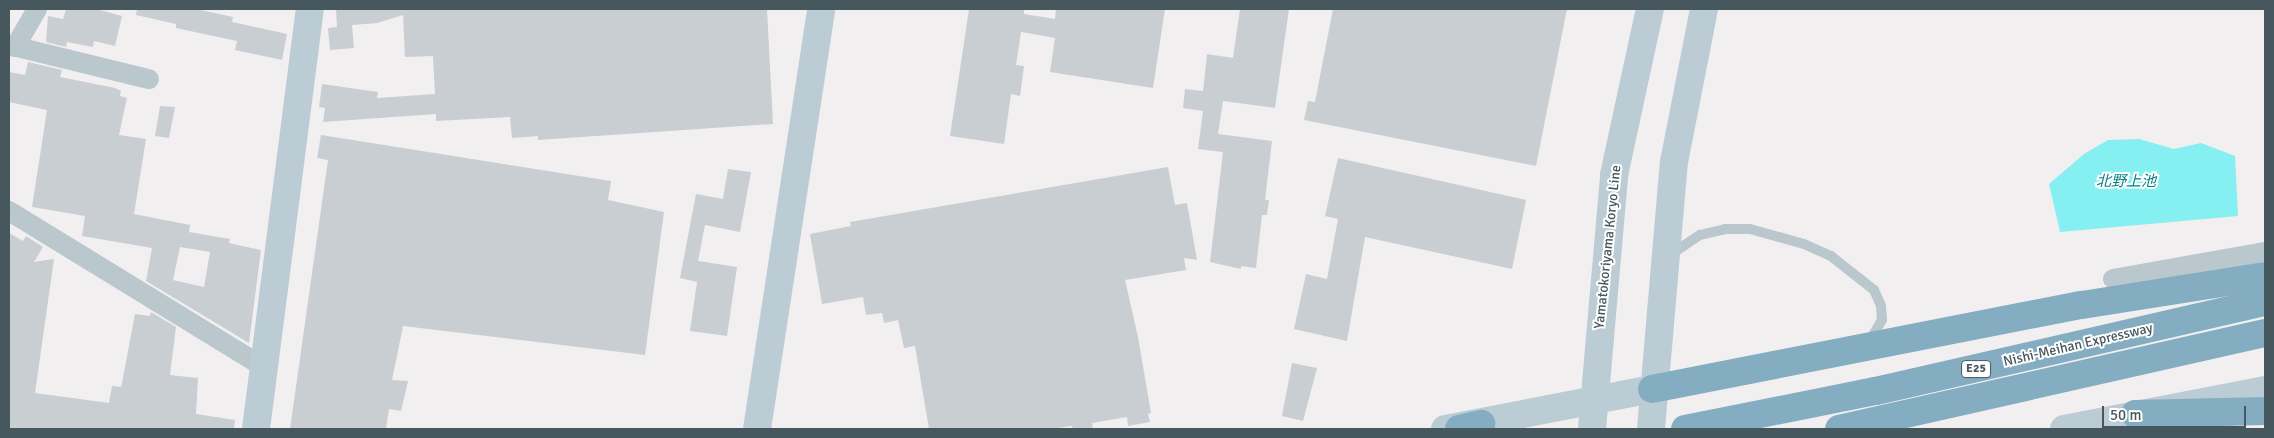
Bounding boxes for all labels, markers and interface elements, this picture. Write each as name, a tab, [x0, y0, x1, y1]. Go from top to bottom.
street label: Yamatokoriyama Koryo Line	[1591, 164, 1625, 330]
water label: 北野上池	[2096, 173, 2156, 191]
street label: Nishi-Meihan Expressway	[2002, 320, 2154, 370]
road number: E25	[1961, 359, 1991, 378]
scale bar	[2104, 396, 2248, 428]
text: 50 m	[2110, 406, 2141, 424]

